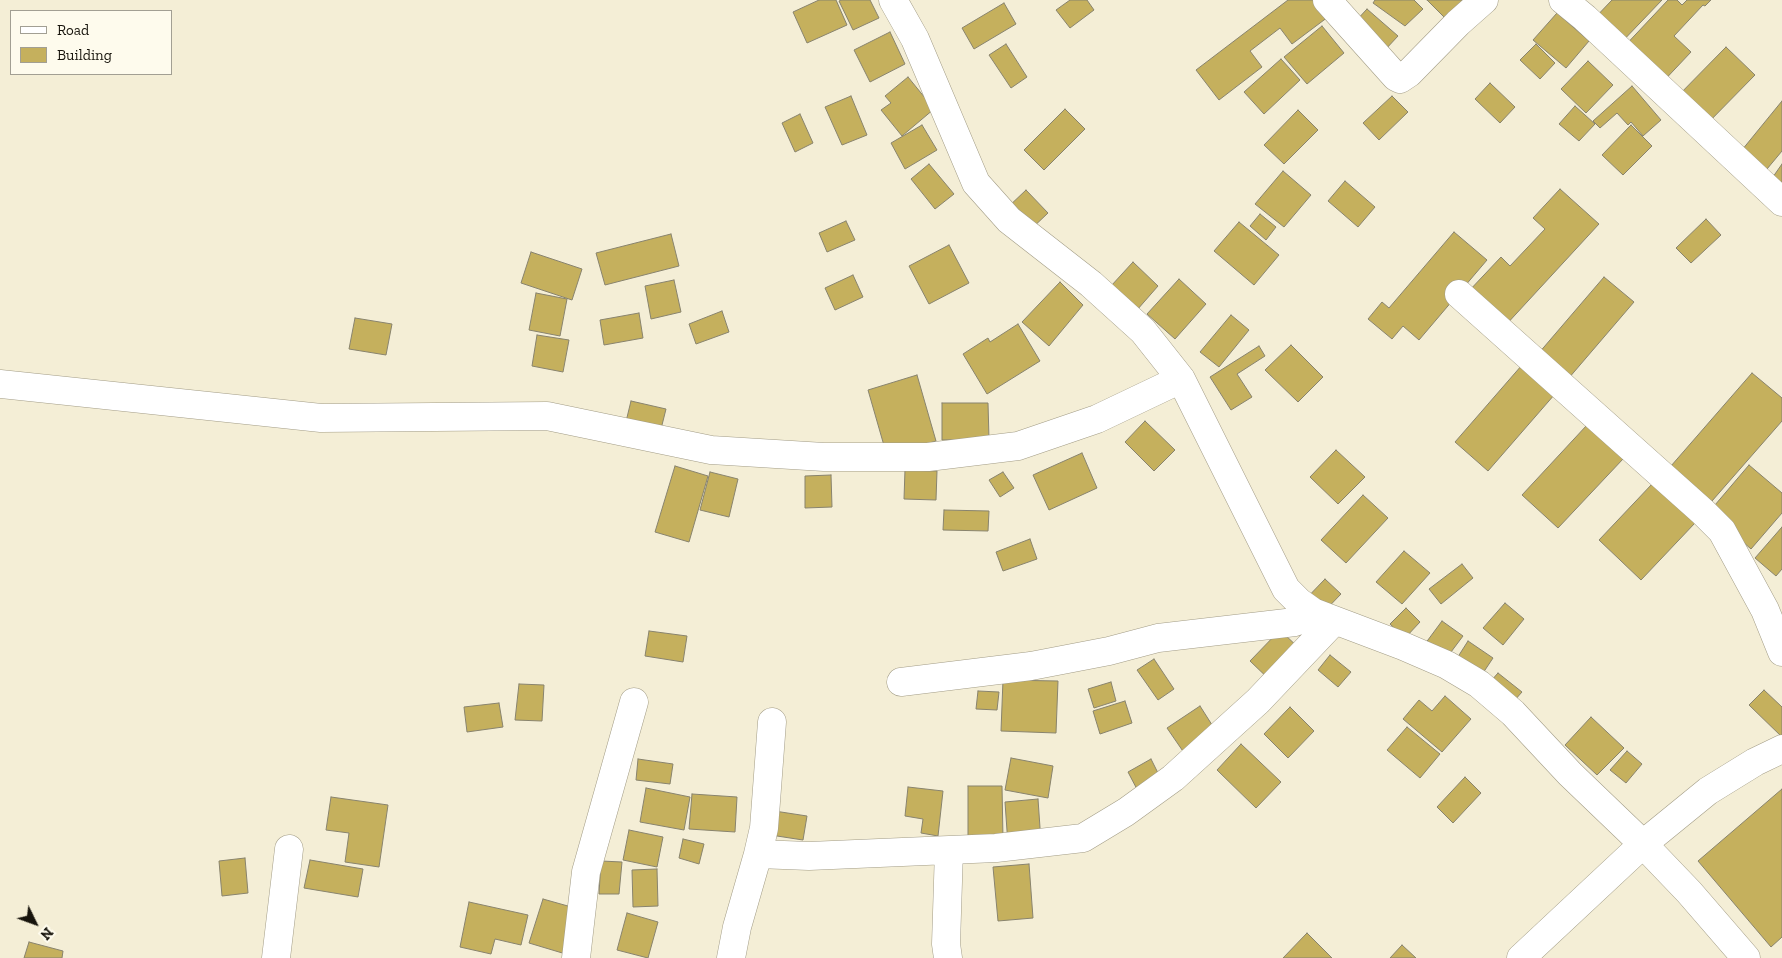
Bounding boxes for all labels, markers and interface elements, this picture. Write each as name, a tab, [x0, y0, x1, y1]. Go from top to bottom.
legend	[10, 10, 172, 75]
text: Road	[57, 21, 89, 39]
text: Building	[57, 46, 112, 64]
north arrow	[10, 898, 60, 948]
text: N	[37, 924, 56, 943]

